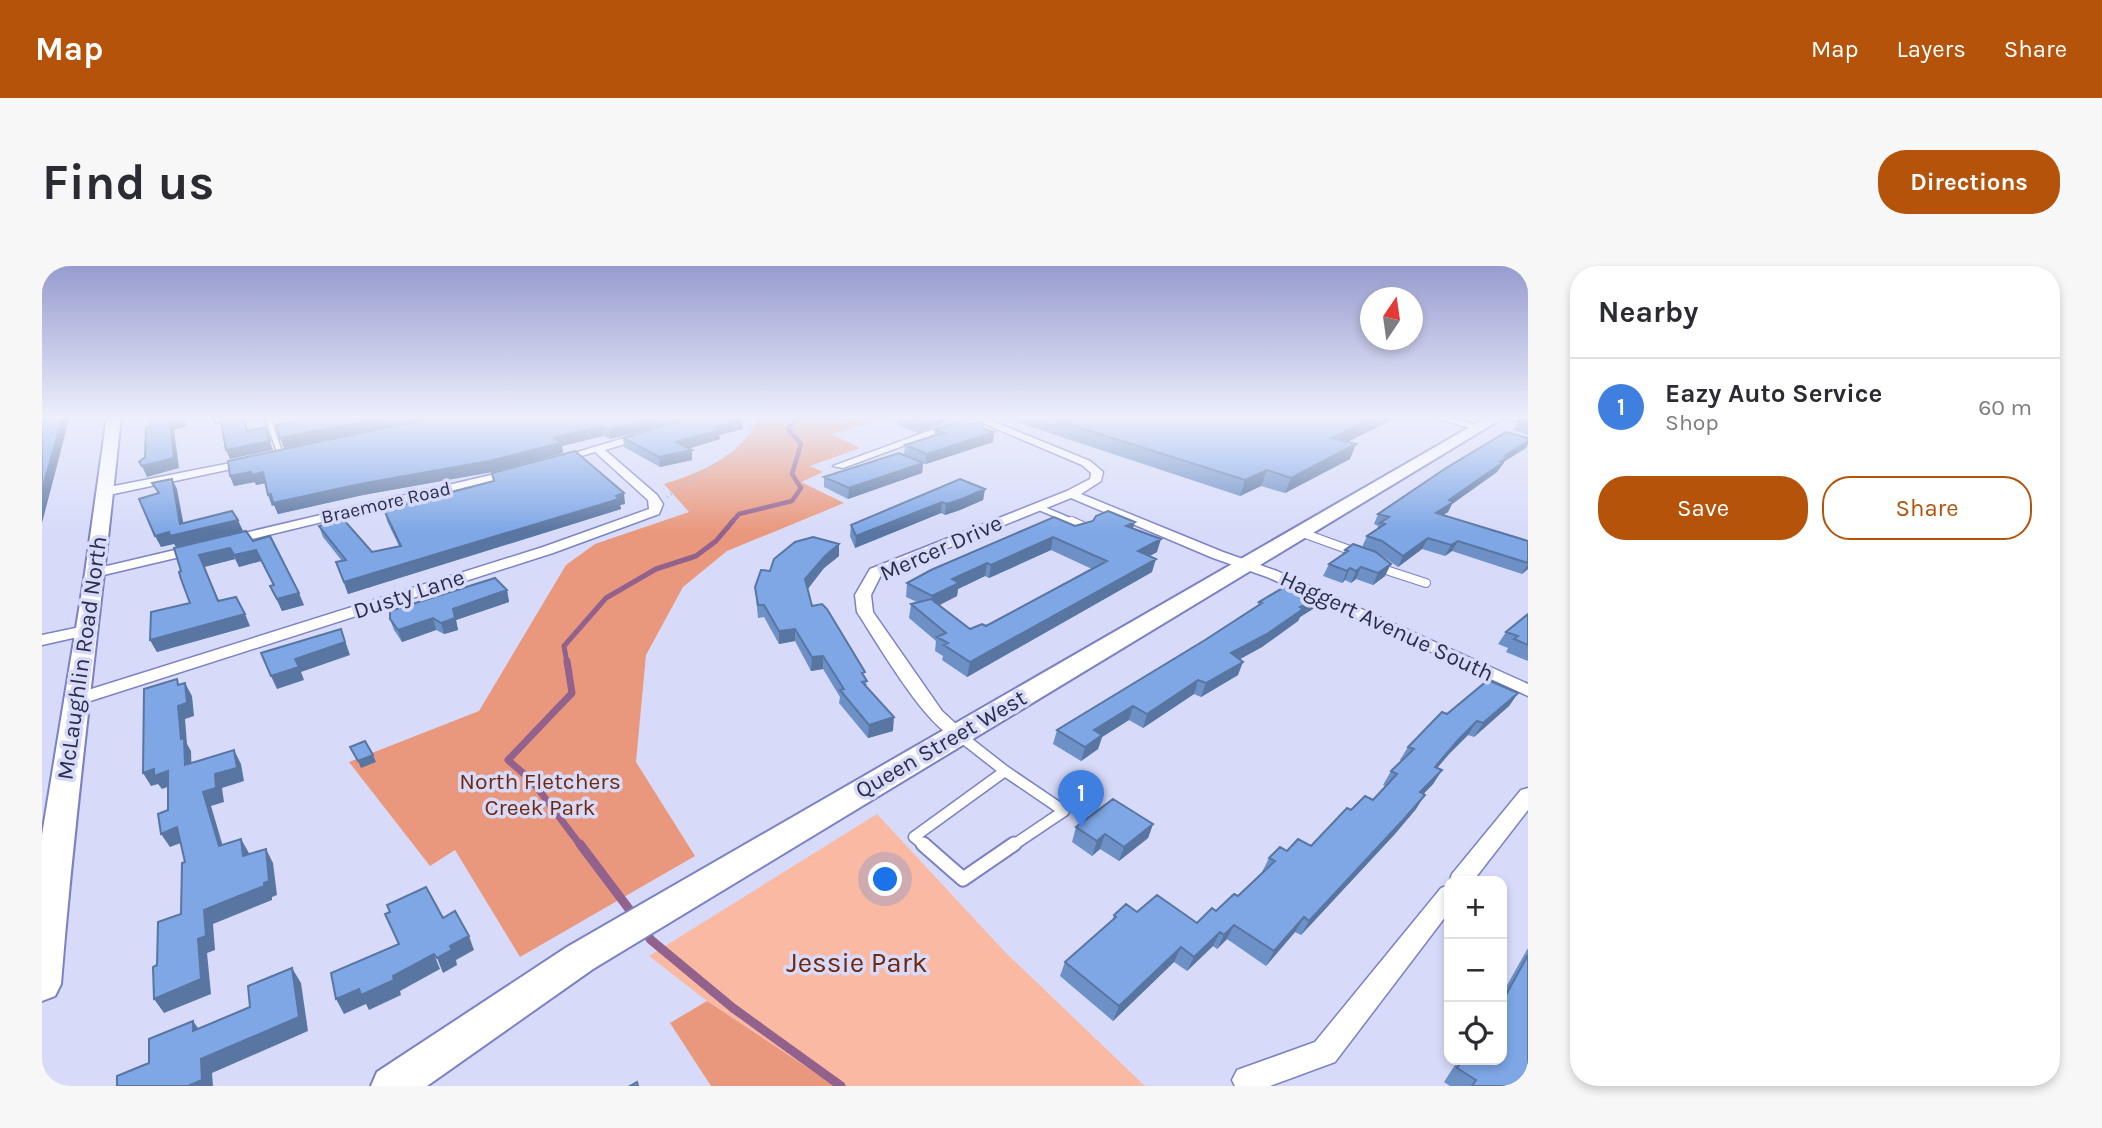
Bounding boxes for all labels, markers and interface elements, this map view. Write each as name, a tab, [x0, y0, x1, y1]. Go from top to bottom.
text: Map	[35, 30, 103, 68]
text: Map	[1811, 35, 1859, 63]
text: Layers	[1897, 35, 1966, 63]
text: Share	[2004, 35, 2067, 63]
button: Directions	[1878, 150, 2060, 214]
text: Find us	[42, 154, 214, 211]
north arrow	[1360, 287, 1423, 350]
text: Nearby	[1598, 294, 1698, 330]
text: Eazy Auto Service	[1665, 378, 1882, 409]
text: 1	[1617, 394, 1625, 421]
text: 60 m	[1978, 394, 2032, 421]
text: Shop	[1665, 409, 1719, 436]
button: Save	[1598, 476, 1808, 540]
button: Share	[1822, 476, 2032, 540]
street label: Braemore Road	[319, 477, 453, 529]
street label: Mercer Drive	[876, 509, 1006, 587]
street label: McLaughlin Road North	[52, 534, 112, 782]
street label: Dusty Lane	[350, 563, 468, 625]
street label: Haggert Avenue South	[1276, 565, 1498, 687]
street label: Queen Street West	[851, 684, 1032, 804]
park label: North Fletchers Creek Park	[459, 768, 621, 821]
pin: 1	[1058, 770, 1104, 828]
your location	[868, 862, 902, 896]
map controls	[1444, 876, 1507, 1065]
button: +	[1444, 876, 1507, 939]
button: −	[1444, 939, 1507, 1002]
park label: Jessie Park	[786, 946, 928, 979]
button: locate	[1444, 1002, 1507, 1065]

